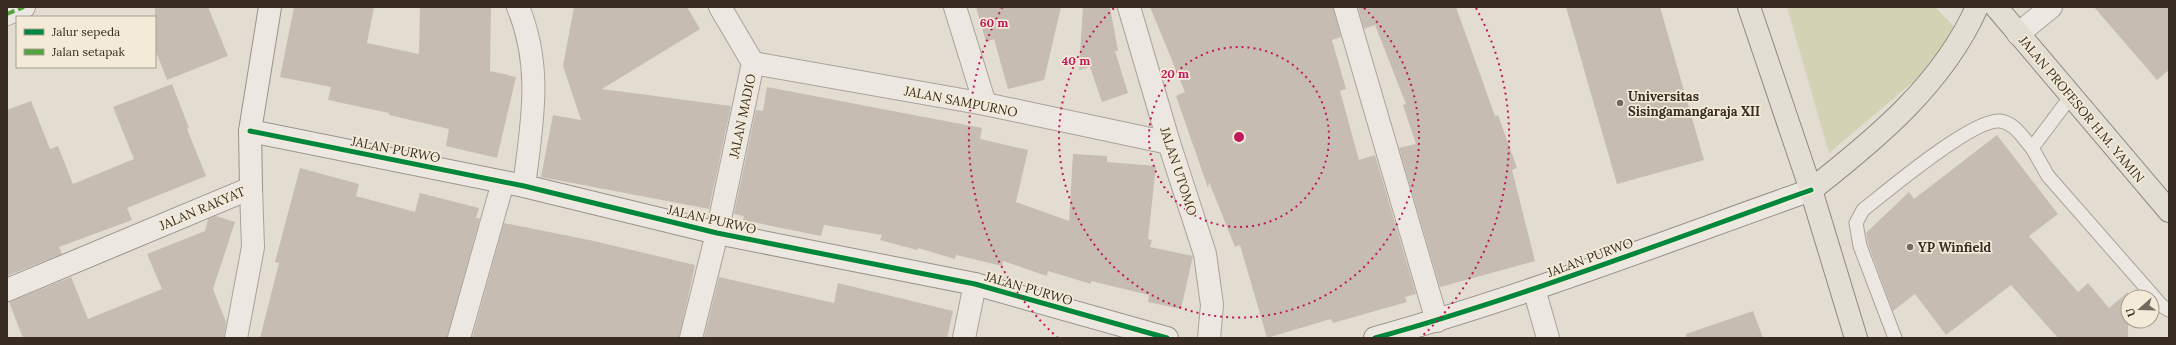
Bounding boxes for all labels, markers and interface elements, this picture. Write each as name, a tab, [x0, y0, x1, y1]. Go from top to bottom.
text: 60 m	[980, 15, 1008, 30]
legend	[16, 16, 156, 68]
text: Jalur sepeda	[51, 24, 120, 39]
street label: JALAN PROFESOR H.M. YAMIN	[2015, 32, 2148, 186]
text: Jalan setapak	[51, 44, 126, 59]
text: 40 m	[1062, 53, 1090, 68]
text: 20 m	[1161, 66, 1189, 81]
street label: JALAN MADIO	[725, 72, 760, 161]
street label: JALAN SAMPURNO	[902, 82, 1019, 121]
place label: Universitas Sisingamangaraja XII	[1628, 88, 1760, 120]
marker: Universitas Sisingamangaraja XII	[1615, 98, 1625, 108]
street label: JALAN UTOMO	[1156, 124, 1201, 218]
centre of rings	[1232, 130, 1246, 144]
street label: JALAN PURWO	[349, 132, 442, 166]
street label: JALAN RAKYAT	[156, 182, 248, 235]
street label: JALAN PURWO	[665, 201, 758, 238]
street label: JALAN PURWO	[1544, 234, 1636, 281]
place label: YP Winfield	[1918, 239, 1992, 256]
marker: YP Winfield	[1905, 242, 1915, 252]
street label: JALAN PURWO	[982, 268, 1075, 309]
north arrow	[2120, 289, 2160, 329]
text: U	[2122, 306, 2139, 319]

